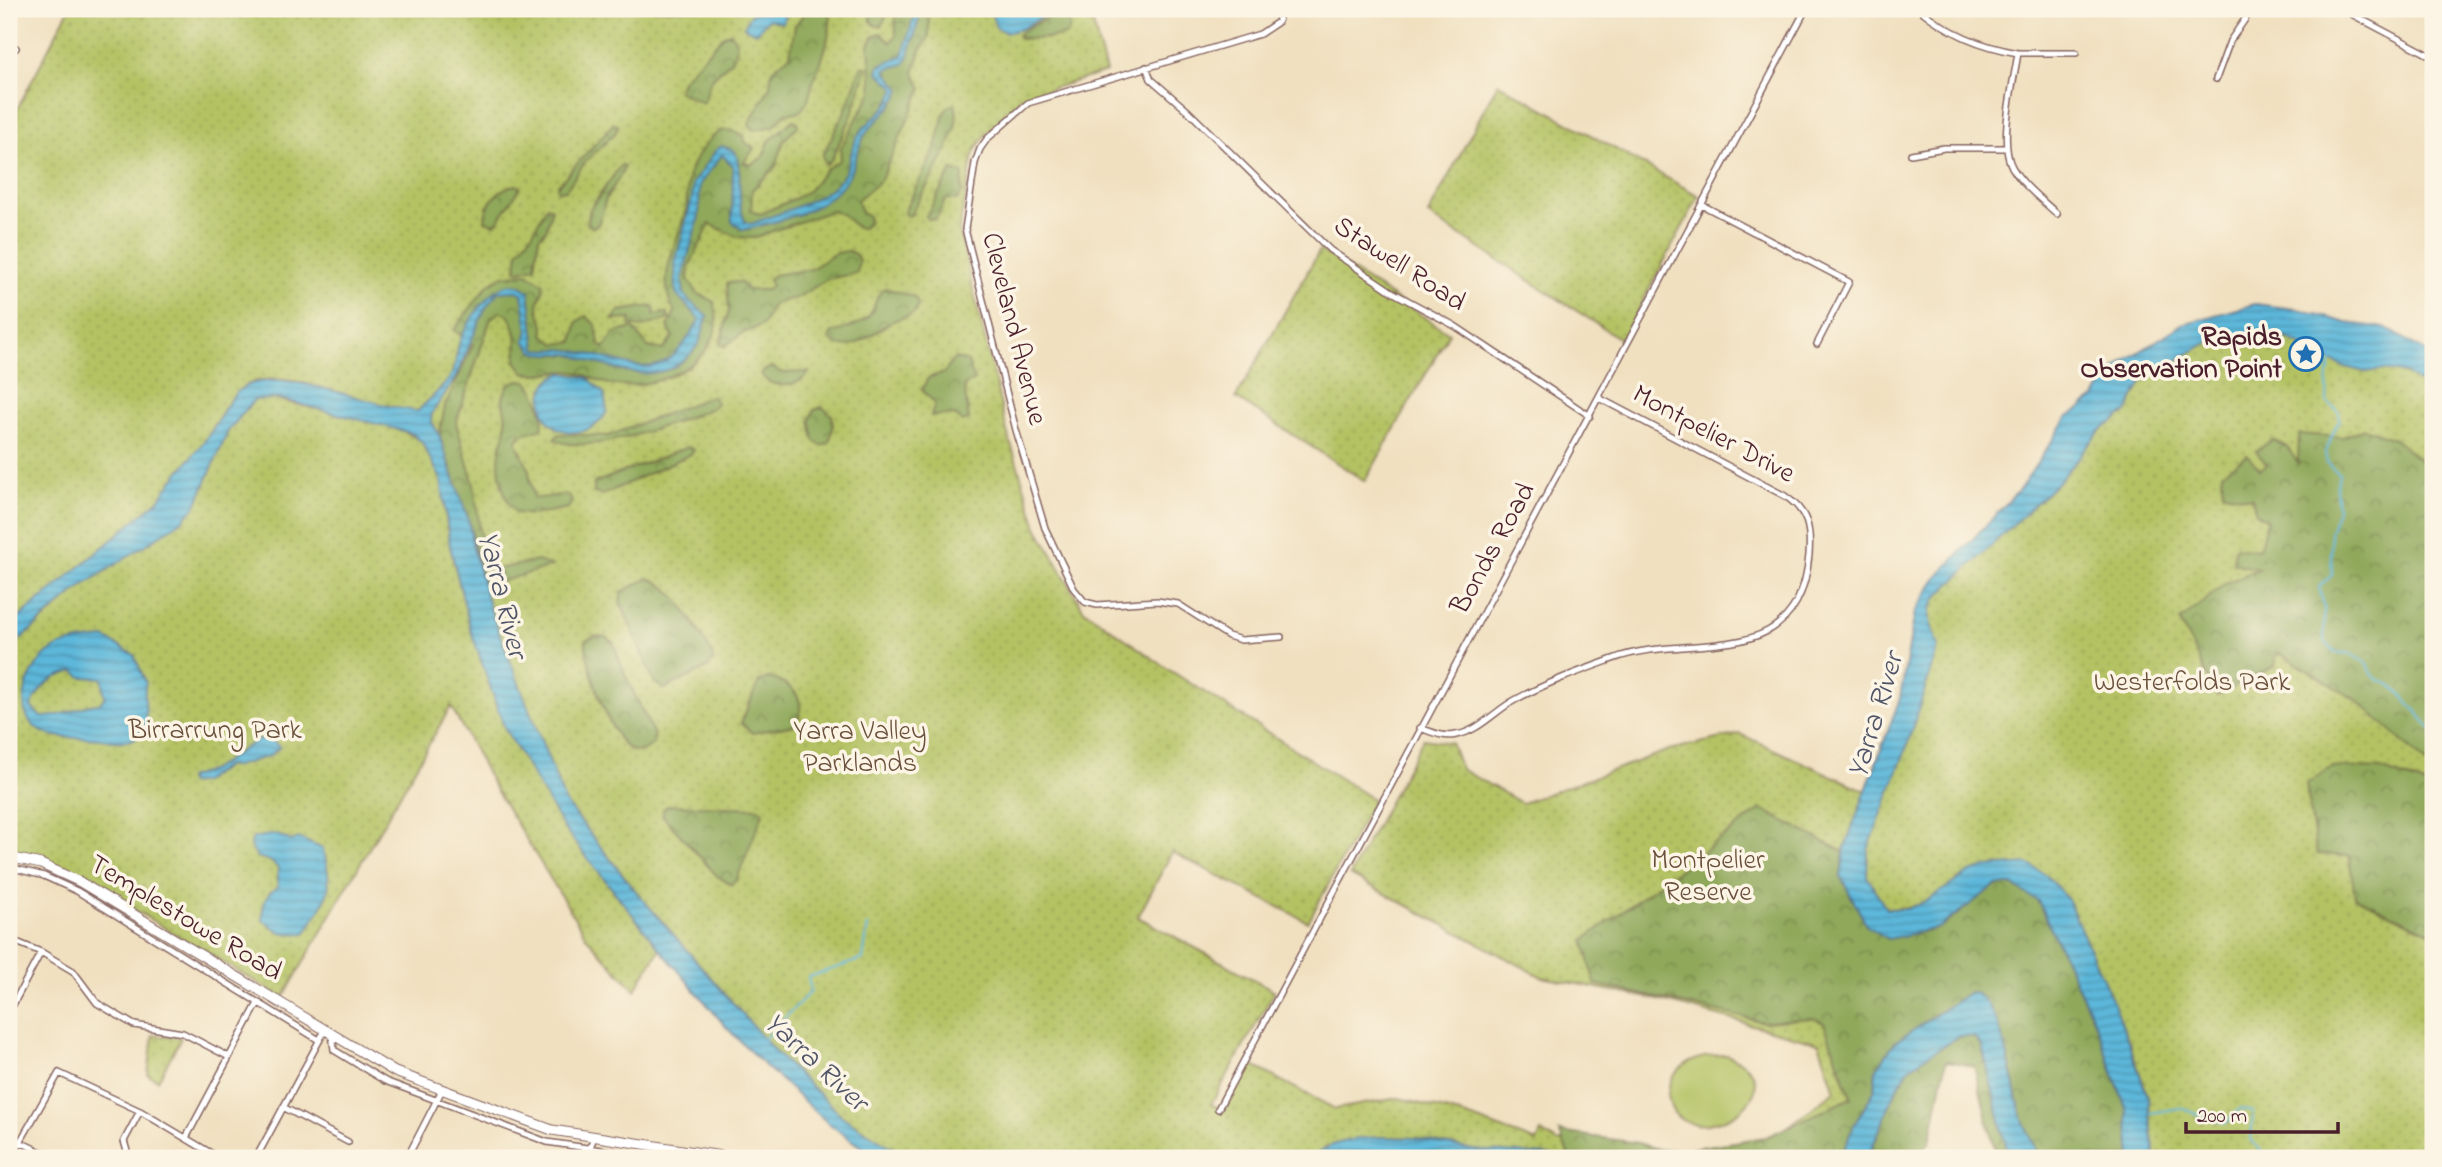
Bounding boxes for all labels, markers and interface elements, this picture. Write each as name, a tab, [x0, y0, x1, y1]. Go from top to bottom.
street label: Stawell Road	[1325, 207, 1474, 323]
street label: Cleveland Avenue	[969, 229, 1057, 430]
place label: Rapids Observation Point	[2080, 318, 2283, 391]
place icon: Rapids Observation Point	[2287, 335, 2325, 373]
street label: Montpelier Drive	[1624, 375, 1802, 495]
street label: Bonds Road	[1440, 475, 1547, 623]
water label: Yarra River	[464, 527, 539, 667]
water label: Yarra River	[1837, 644, 1918, 784]
park label: Westerfolds Park	[2094, 663, 2291, 704]
park label: Birrarrung Park	[127, 711, 303, 752]
park label: Yarra Valley Parklands	[793, 712, 927, 785]
park label: Montpelier Reserve	[1651, 841, 1765, 914]
street label: Templestowe Road	[81, 845, 290, 993]
water label: Yarra River	[753, 1003, 880, 1126]
scale bar	[2186, 1090, 2339, 1134]
text: 200 m	[2197, 1102, 2247, 1132]

